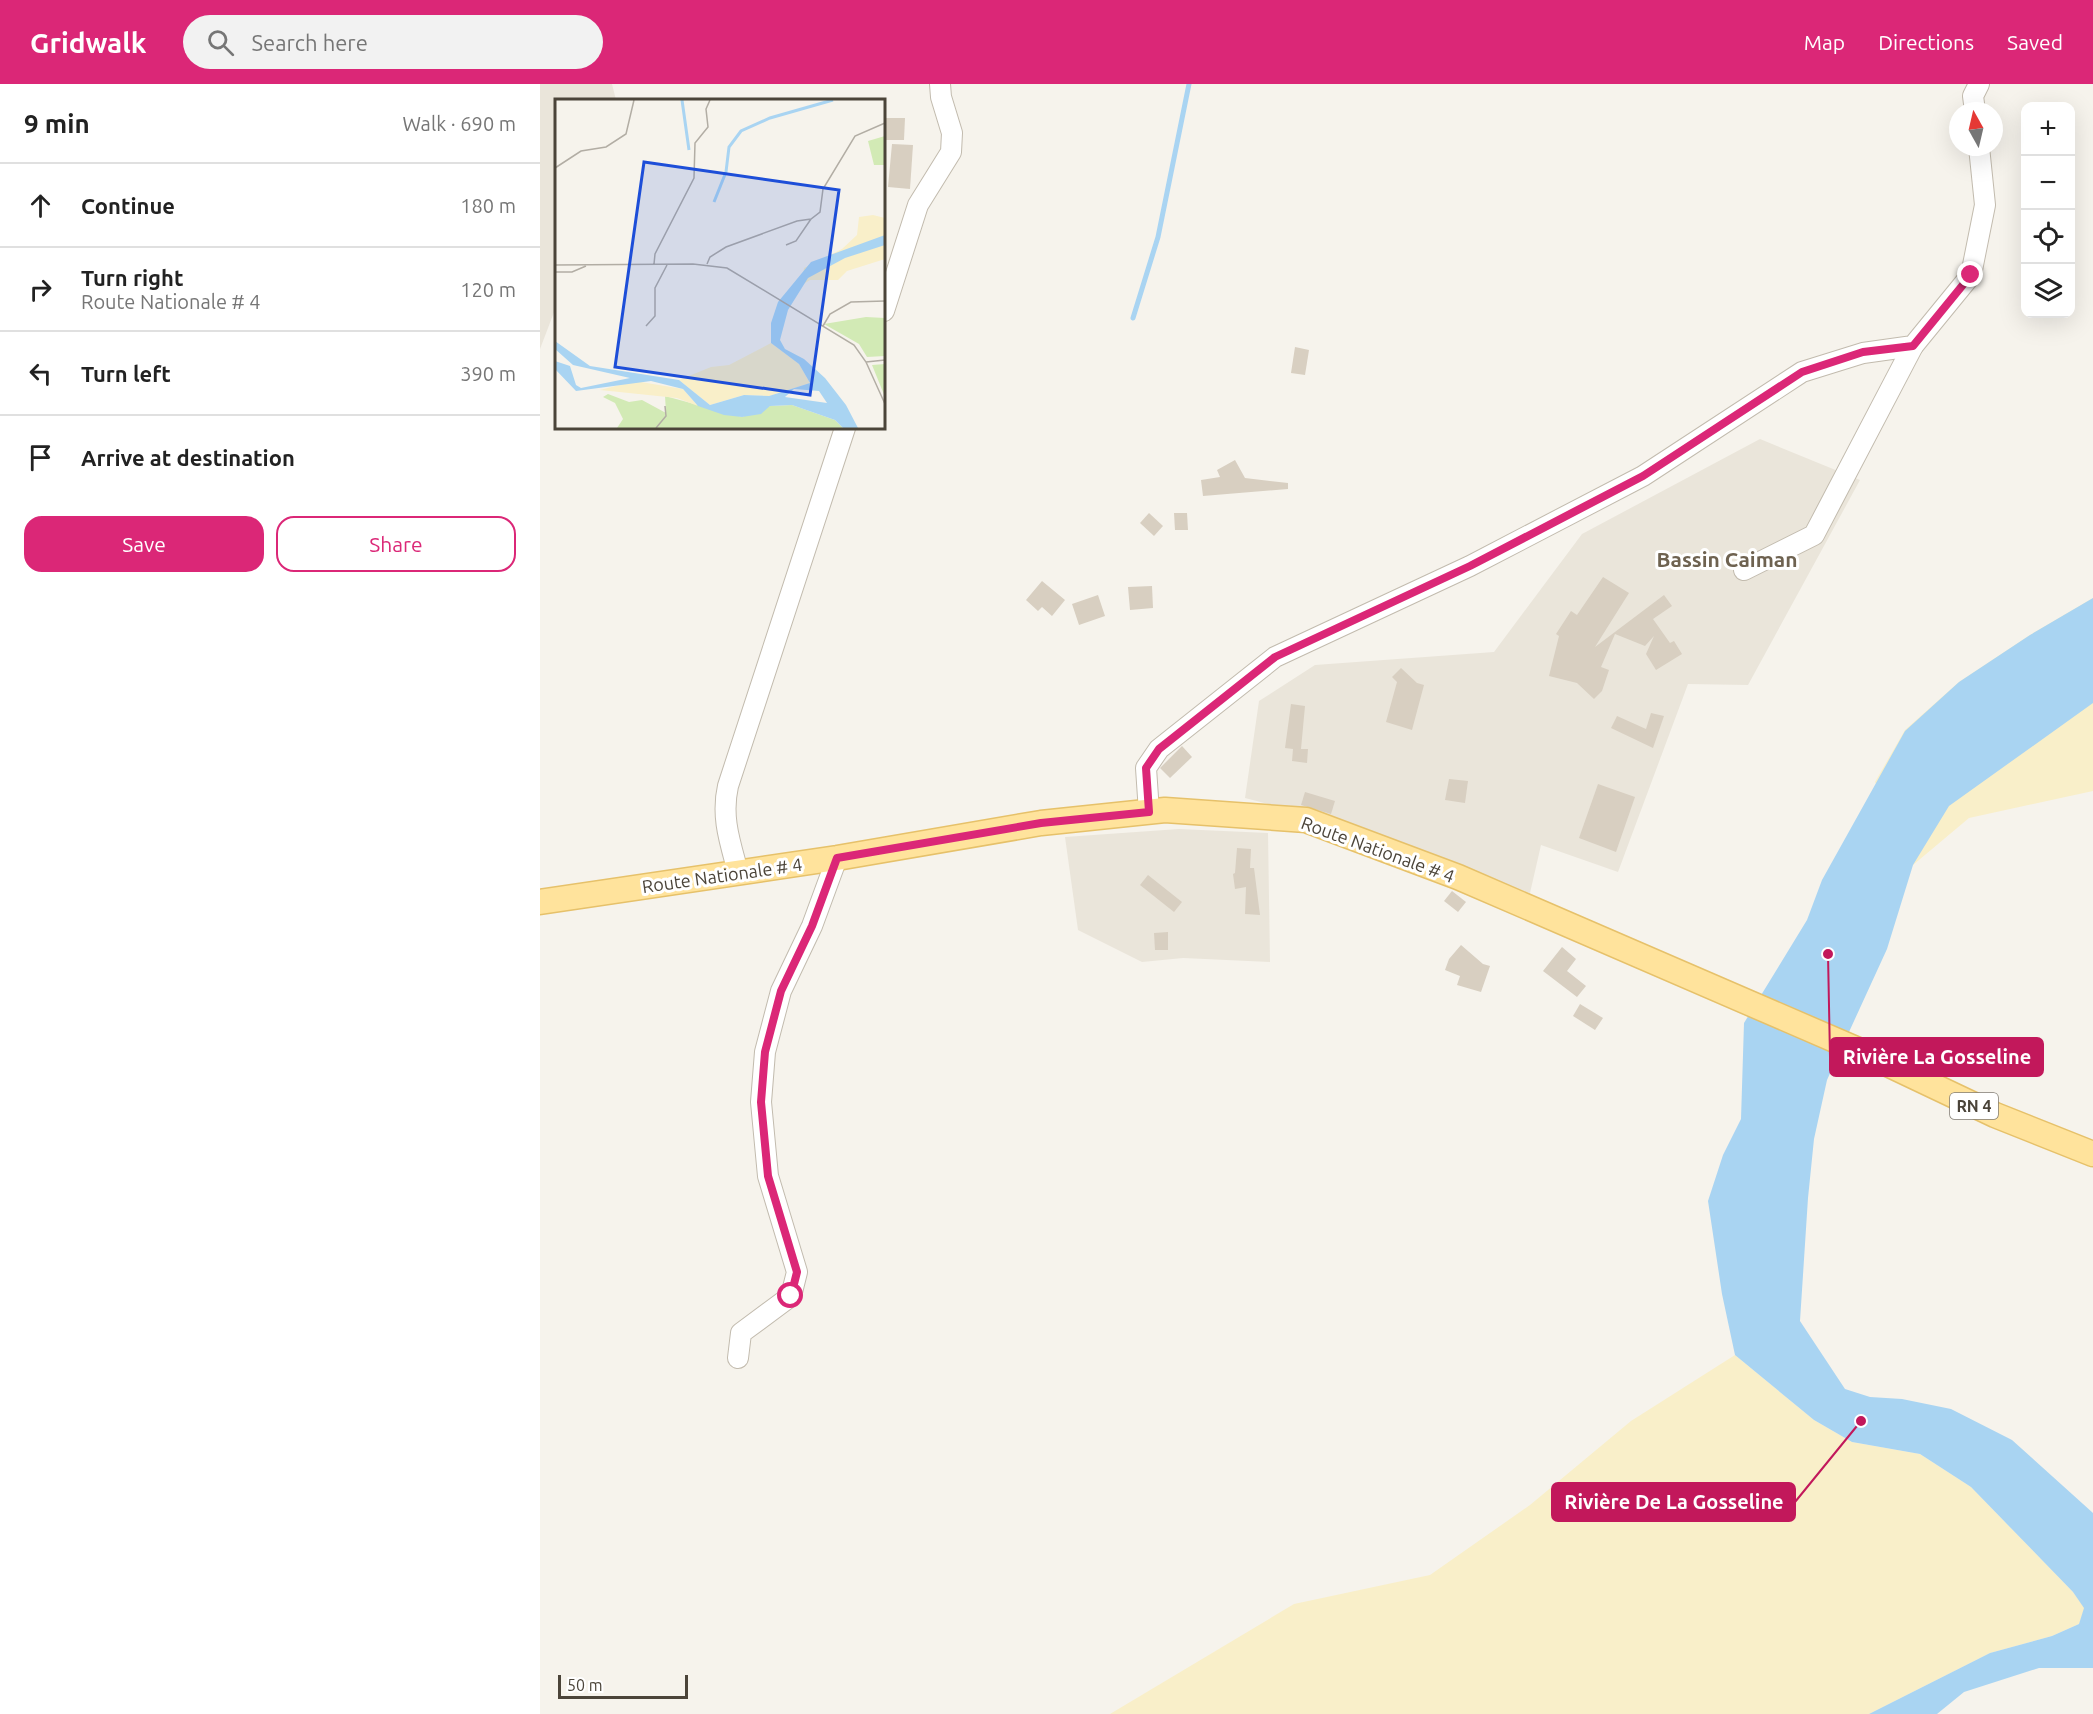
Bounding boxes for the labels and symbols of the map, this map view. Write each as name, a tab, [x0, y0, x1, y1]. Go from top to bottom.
inset map	[555, 99, 885, 429]
north arrow	[1949, 102, 2003, 156]
route end	[1957, 261, 1983, 287]
district label: Bassin Caiman	[1657, 547, 1797, 571]
street label: Route Nationale # 4	[1299, 812, 1457, 886]
street label: Route Nationale # 4	[641, 854, 803, 896]
callout: Rivière La Gosseline	[1830, 1038, 2043, 1076]
text: Rivière La Gosseline	[1843, 1045, 2031, 1068]
road number: RN 4	[1950, 1093, 1998, 1119]
route start	[777, 1282, 803, 1308]
callout: Rivière De La Gosseline	[1552, 1483, 1795, 1521]
text: Rivière De La Gosseline	[1564, 1490, 1784, 1513]
scale bar	[558, 1672, 688, 1700]

